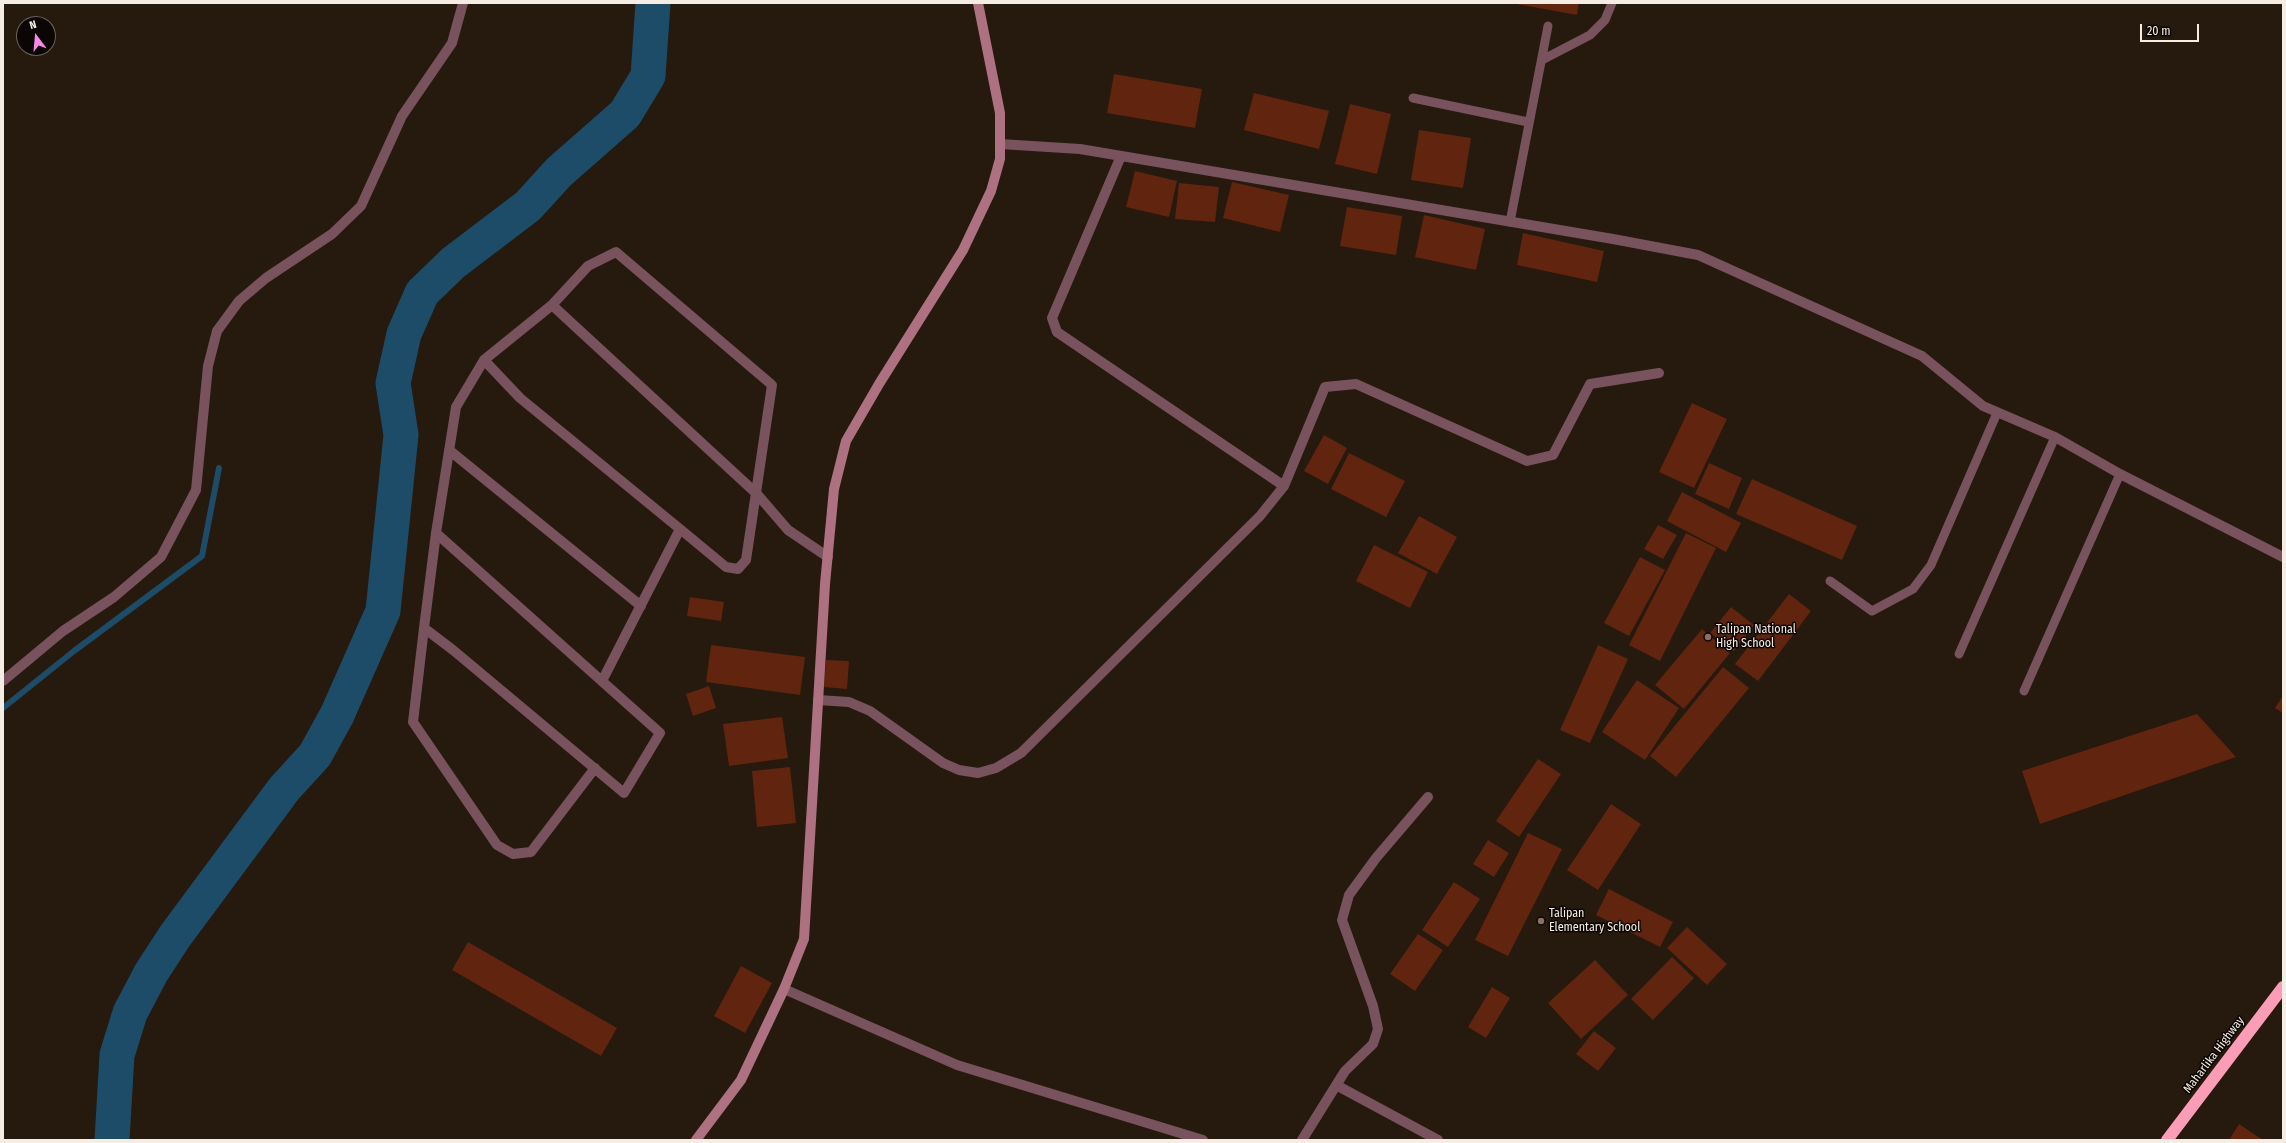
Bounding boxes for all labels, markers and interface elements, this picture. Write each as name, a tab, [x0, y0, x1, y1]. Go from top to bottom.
north arrow	[16, 16, 56, 56]
scale bar	[2142, 16, 2201, 42]
text: N	[28, 18, 38, 32]
text: 20 m	[2147, 24, 2171, 38]
place label: Talipan National High School	[1716, 623, 1796, 651]
marker: Talipan National High School	[1703, 632, 1713, 642]
place label: Talipan Elementary School	[1549, 907, 1640, 935]
marker: Talipan Elementary School	[1536, 916, 1546, 926]
street label: Maharlika Highway	[2181, 1014, 2247, 1096]

